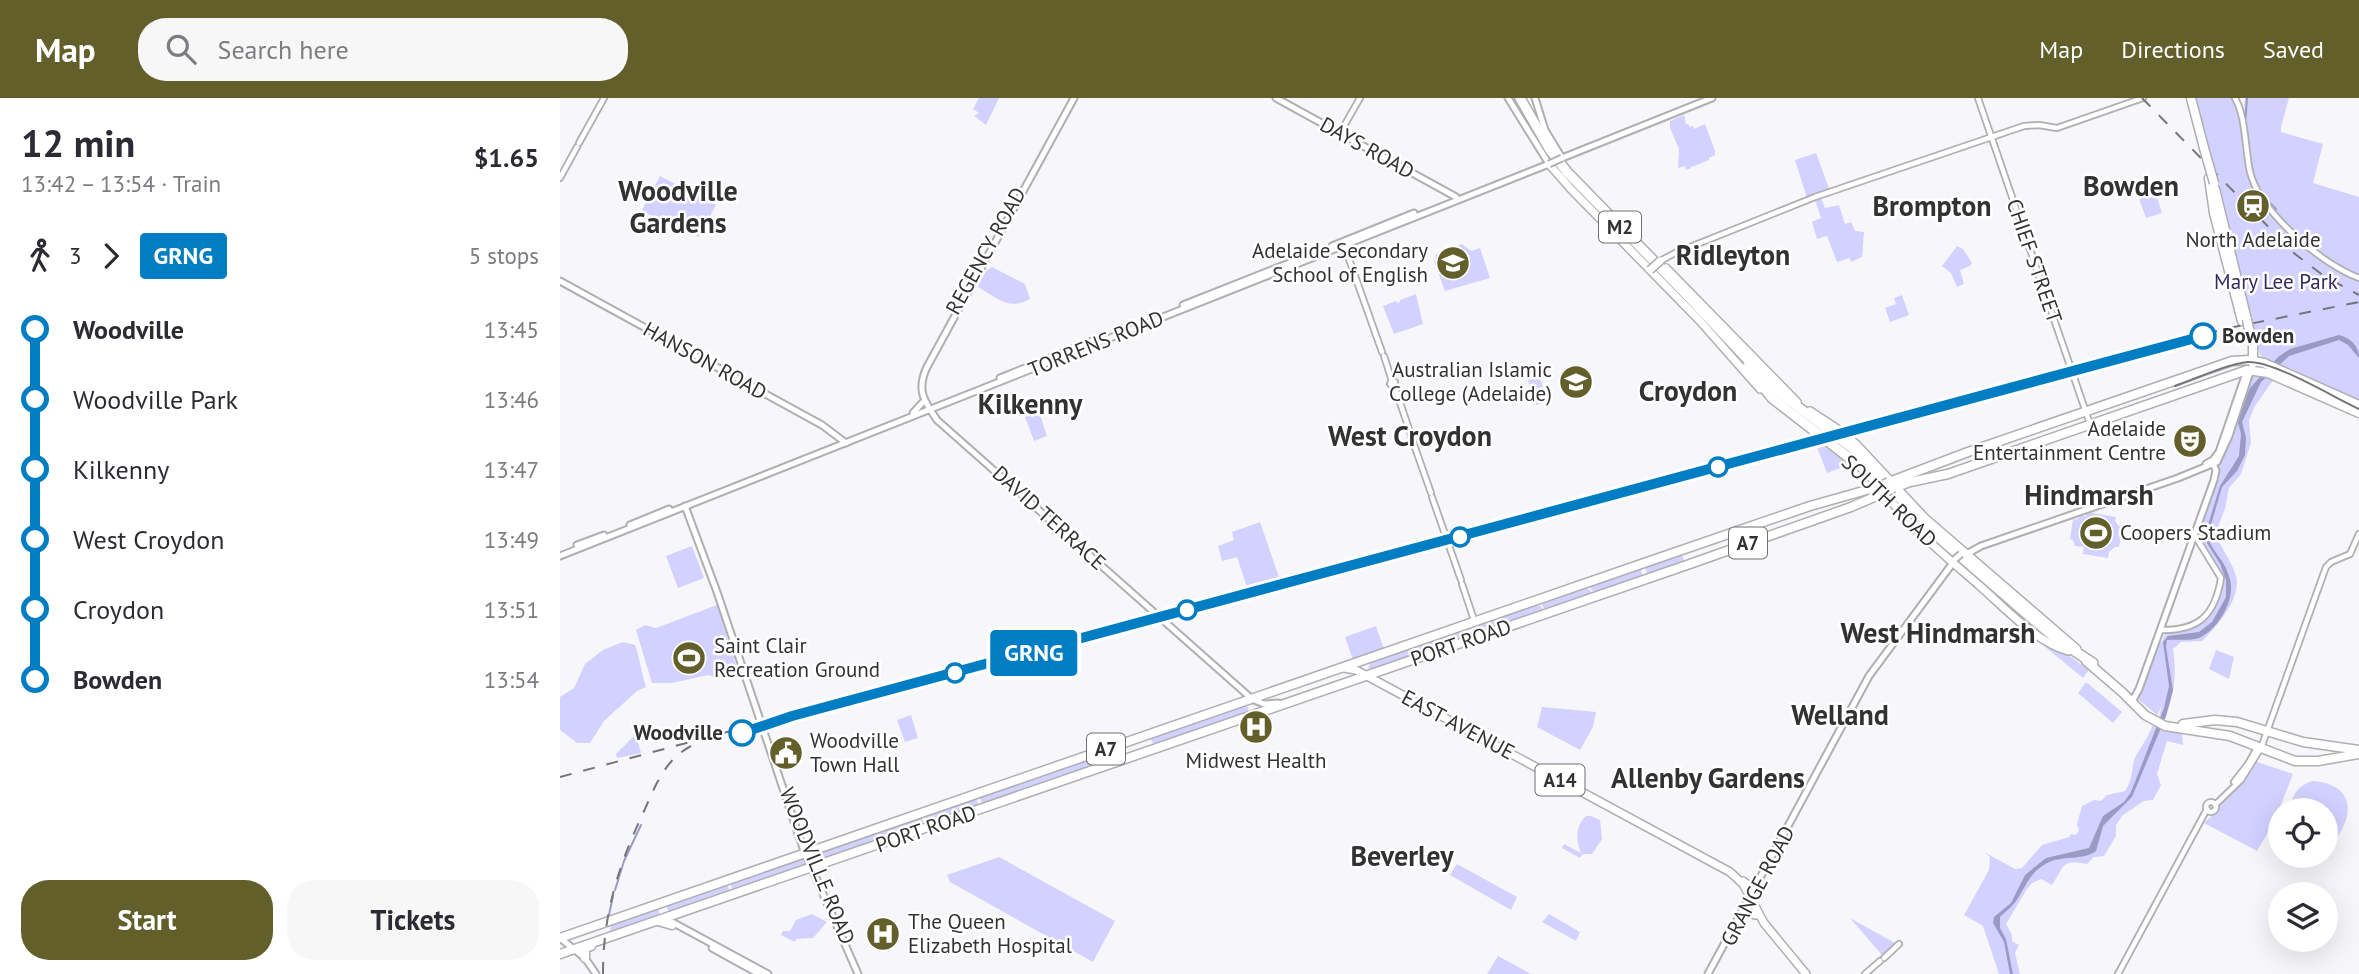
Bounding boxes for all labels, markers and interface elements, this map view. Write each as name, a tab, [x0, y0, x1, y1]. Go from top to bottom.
search box	[138, 18, 628, 81]
text: Map	[35, 28, 96, 71]
icon: search	[162, 30, 200, 68]
text: Search here	[218, 33, 349, 66]
text: Map	[2039, 34, 2083, 65]
text: Directions	[2121, 34, 2225, 65]
text: Saved	[2263, 34, 2324, 65]
street label: DAYS ROAD	[1315, 111, 1419, 185]
text: 12 min	[21, 118, 135, 167]
text: $1.65	[474, 141, 539, 174]
district label: Bowden	[2083, 167, 2179, 204]
text: 13:42 – 13:54 · Train	[21, 169, 221, 198]
district label: Woodville Gardens	[618, 172, 738, 241]
street label: REGENCY ROAD	[939, 182, 1032, 319]
district label: Brompton	[1872, 187, 1992, 224]
station icon: North Adelaide	[2234, 187, 2272, 225]
street label: CHIEF STREET	[2001, 195, 2068, 327]
road number: M2	[1599, 211, 1641, 242]
place label: North Adelaide	[2185, 226, 2321, 253]
district label: Ridleyton	[1676, 236, 1790, 273]
icon: walk	[21, 237, 59, 275]
icon: forward	[92, 237, 130, 275]
place label: Adelaide Secondary School of English	[1252, 237, 1428, 288]
text: GRNG	[154, 240, 213, 271]
text: 3	[69, 241, 82, 270]
text: 5 stops	[469, 241, 539, 270]
school or university icon: Adelaide Secondary School of English	[1434, 244, 1472, 282]
park label: Mary Lee Park	[2214, 268, 2338, 295]
street label: TORRENS ROAD	[1024, 304, 1167, 383]
text: Woodville	[73, 313, 184, 346]
text: 13:45	[484, 315, 539, 344]
street label: HANSON ROAD	[639, 315, 772, 406]
place label: Bowden	[2222, 322, 2294, 349]
marker: Bowden	[2190, 323, 2216, 349]
place label: Australian Islamic College (Adelaide)	[1389, 356, 1552, 407]
school or university icon: Australian Islamic College (Adelaide)	[1557, 363, 1595, 401]
district label: Croydon	[1639, 372, 1737, 409]
text: Woodville Park	[73, 383, 238, 416]
text: 13:46	[484, 385, 539, 414]
district label: Kilkenny	[978, 385, 1083, 422]
place label: Adelaide Entertainment Centre	[1973, 415, 2166, 466]
district label: West Croydon	[1328, 417, 1492, 454]
theatre icon: Adelaide Entertainment Centre	[2171, 422, 2209, 460]
street label: SOUTH ROAD	[1836, 449, 1943, 553]
text: Kilkenny	[73, 453, 169, 486]
text: 13:47	[484, 455, 539, 484]
unlabelled marker	[1708, 457, 1728, 477]
street label: DAVID TERRACE	[987, 460, 1112, 576]
district label: Hindmarsh	[2024, 476, 2154, 513]
sports icon: Coopers Stadium	[2077, 514, 2115, 552]
place label: Coopers Stadium	[2120, 519, 2271, 546]
text: West Croydon	[73, 523, 224, 556]
text: 13:49	[484, 525, 539, 554]
unlabelled marker	[1450, 527, 1470, 547]
road number: A7	[1729, 528, 1767, 558]
text: Croydon	[73, 593, 164, 626]
text: 13:51	[484, 595, 539, 624]
unlabelled marker	[1177, 600, 1197, 620]
street label: PORT ROAD	[1407, 613, 1515, 672]
district label: West Hindmarsh	[1841, 614, 2036, 651]
line badge: GRNG	[985, 630, 1083, 676]
place label: Saint Clair Recreation Ground	[714, 632, 880, 683]
text: GRNG	[1004, 637, 1064, 668]
sports icon: Saint Clair Recreation Ground	[670, 639, 708, 677]
text: Bowden	[73, 663, 162, 696]
unlabelled marker	[945, 663, 965, 683]
text: 13:54	[484, 665, 539, 694]
street label: EAST AVENUE	[1397, 684, 1519, 766]
district label: Welland	[1791, 696, 1889, 733]
hospital icon: Midwest Health	[1237, 708, 1275, 746]
place label: Woodville	[633, 719, 723, 746]
marker: Woodville	[729, 720, 755, 746]
place label: Woodville Town Hall	[810, 727, 899, 778]
public building icon: Woodville Town Hall	[767, 734, 805, 772]
road number: A7	[1087, 734, 1125, 764]
place label: Midwest Health	[1186, 747, 1326, 774]
district label: Allenby Gardens	[1611, 759, 1805, 796]
road number: A14	[1536, 764, 1584, 796]
street label: WOODVILLE ROAD	[774, 783, 861, 948]
map controls	[2268, 798, 2338, 952]
button: locate	[2268, 798, 2338, 868]
street label: PORT ROAD	[872, 799, 980, 858]
street label: GRANGE ROAD	[1715, 821, 1801, 951]
district label: Beverley	[1350, 837, 1454, 874]
button: Start	[21, 880, 273, 960]
button: Tickets	[287, 880, 539, 960]
button: layers	[2268, 882, 2338, 952]
place label: The Queen Elizabeth Hospital	[908, 908, 1072, 959]
hospital icon: The Queen Elizabeth Hospital	[864, 915, 902, 953]

